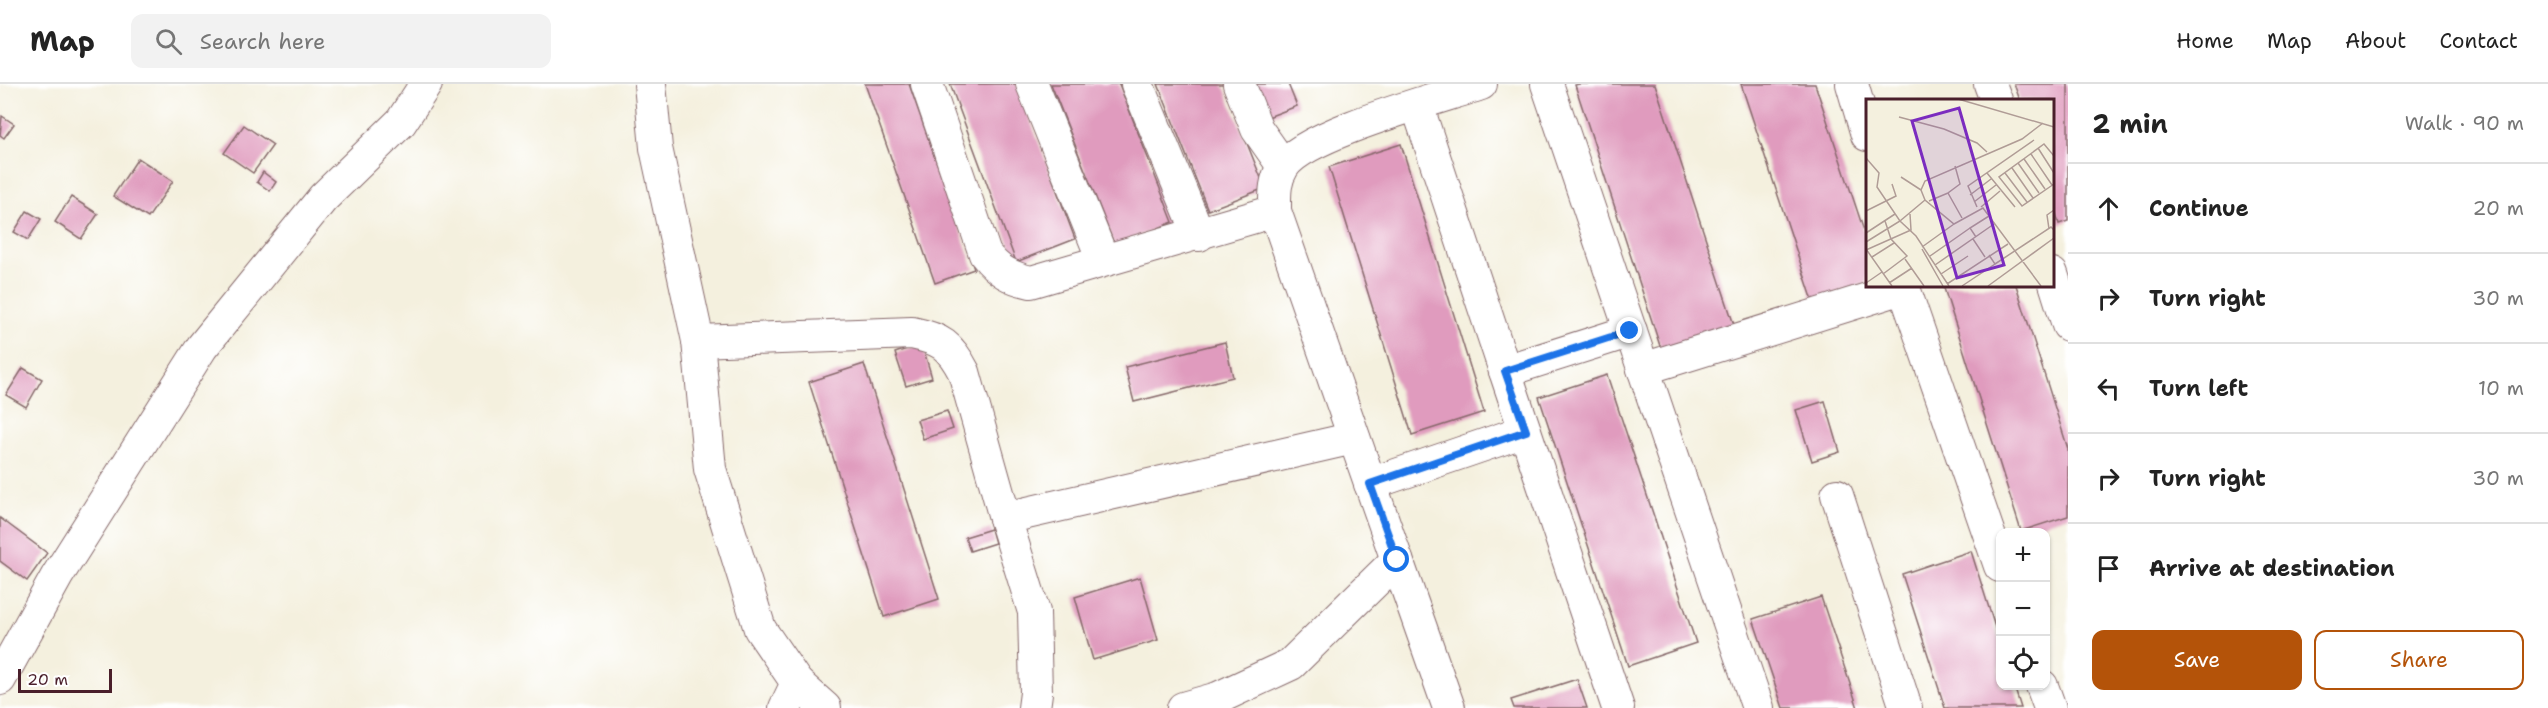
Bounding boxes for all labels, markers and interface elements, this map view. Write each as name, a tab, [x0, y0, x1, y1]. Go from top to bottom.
search box	[131, 14, 551, 68]
text: Map	[30, 22, 95, 60]
icon: search	[152, 25, 185, 58]
text: Search here	[200, 27, 325, 56]
text: Home	[2176, 27, 2234, 55]
text: Map	[2267, 27, 2312, 55]
text: About	[2345, 27, 2406, 55]
text: Contact	[2439, 27, 2518, 55]
inset map	[1866, 99, 2053, 286]
text: 2 min	[2092, 106, 2168, 141]
text: Walk · 90 m	[2405, 110, 2524, 136]
icon: ahead	[2092, 192, 2125, 225]
text: Continue	[2149, 194, 2249, 223]
text: 20 m	[2473, 195, 2524, 221]
icon: right	[2092, 282, 2125, 315]
text: Turn right	[2149, 284, 2266, 313]
text: 30 m	[2472, 285, 2524, 311]
route end	[1616, 317, 1642, 343]
icon: left	[2092, 372, 2125, 405]
text: Turn left	[2149, 374, 2248, 403]
text: 10 m	[2478, 375, 2524, 401]
icon: right	[2092, 462, 2125, 495]
text: Turn right	[2149, 464, 2266, 493]
text: 30 m	[2472, 465, 2524, 491]
map controls	[1996, 528, 2050, 690]
button: +	[1996, 528, 2050, 582]
route start	[1383, 546, 1409, 572]
icon: arrive	[2092, 552, 2125, 585]
text: Arrive at destination	[2149, 554, 2395, 583]
button: −	[1996, 582, 2050, 636]
button: Save	[2092, 630, 2302, 690]
button: Share	[2314, 630, 2524, 690]
button: locate	[1996, 636, 2050, 690]
scale bar	[18, 666, 112, 694]
text: 20 m	[27, 669, 68, 690]

